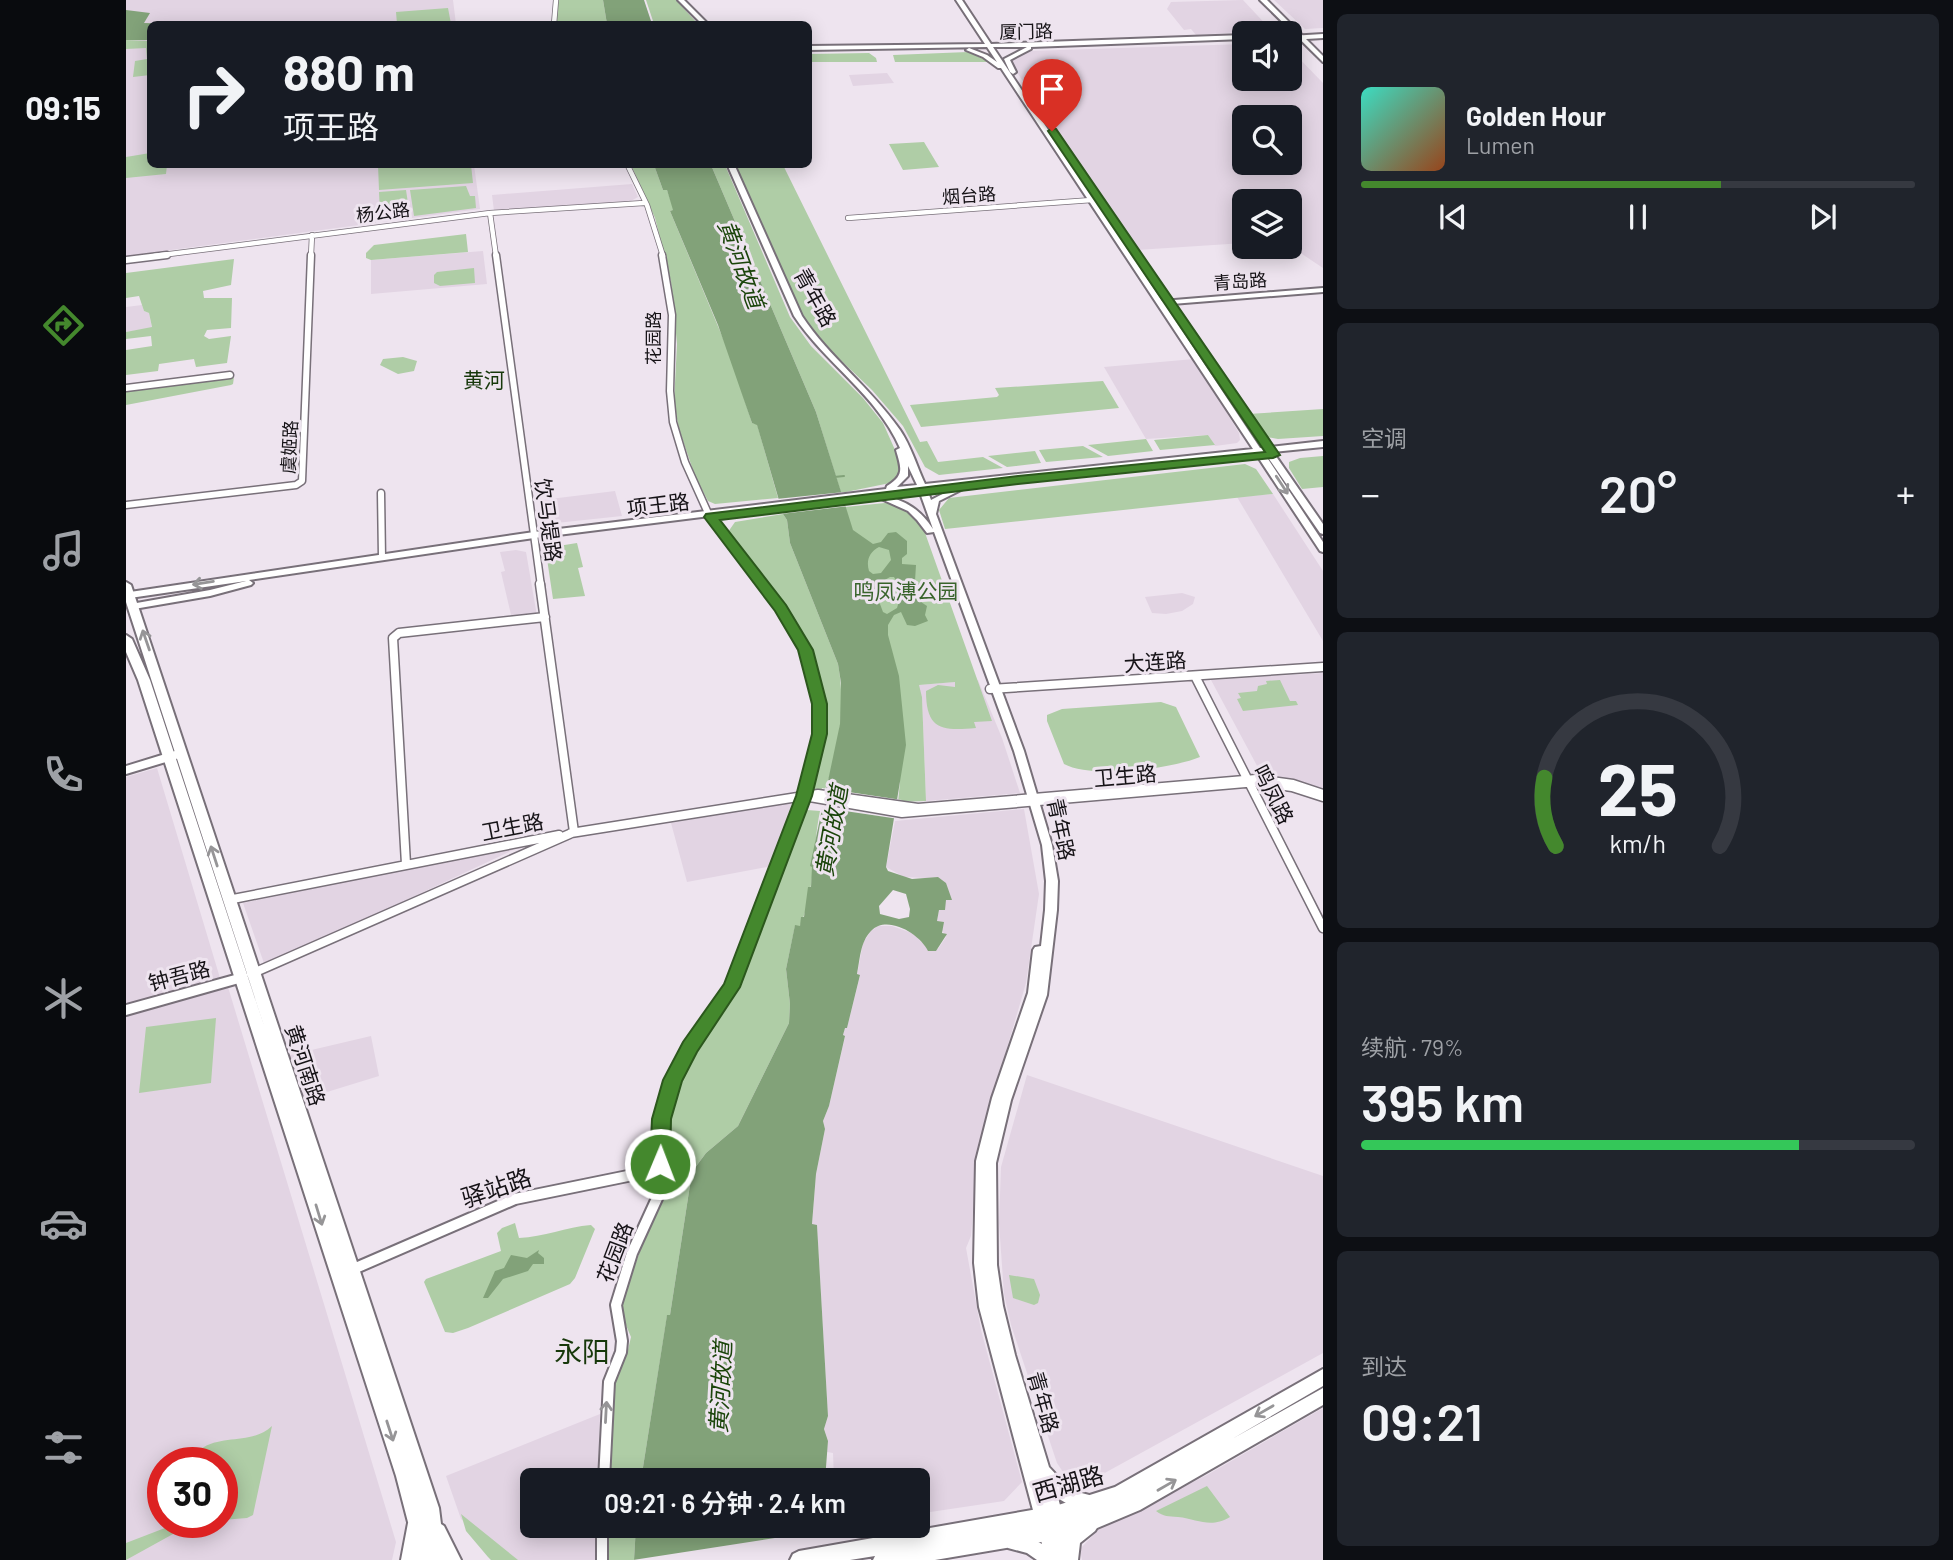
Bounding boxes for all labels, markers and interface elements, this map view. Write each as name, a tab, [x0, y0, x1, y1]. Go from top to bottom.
street label: 厦门路	[999, 20, 1053, 42]
map controls	[1232, 21, 1302, 259]
button: sound	[1232, 21, 1302, 91]
text: 880 m	[283, 42, 415, 101]
icon: right	[168, 49, 259, 140]
pin	[1022, 59, 1082, 131]
icon: arrive	[1033, 70, 1071, 108]
text: 09:15	[25, 88, 101, 126]
text: Golden Hour	[1466, 100, 1606, 131]
button: search	[1232, 105, 1302, 175]
text: 项王路	[283, 107, 379, 145]
text: Lumen	[1466, 131, 1535, 159]
street label: 烟台路	[941, 182, 997, 208]
button: layers	[1232, 189, 1302, 259]
street label: 杨公路	[355, 198, 411, 226]
icon: previous	[1434, 198, 1472, 236]
icon: pause	[1619, 198, 1657, 236]
icon: next	[1804, 198, 1842, 236]
water label: 黄河故道	[713, 216, 772, 315]
street label: 青年路	[790, 263, 842, 331]
street label: 青岛路	[1212, 268, 1268, 294]
icon: directions	[39, 301, 88, 350]
street label: 花园路	[642, 311, 664, 365]
district label: 黄河	[463, 367, 505, 392]
street label: 虞姬路	[277, 419, 301, 475]
text: 空调	[1361, 424, 1407, 452]
text: 20°	[1599, 461, 1677, 523]
text: −	[1361, 470, 1380, 516]
text: +	[1896, 470, 1915, 516]
one-way arrow	[1275, 475, 1289, 494]
street label: 饮马堤路	[531, 477, 567, 563]
street label: 项王路	[625, 488, 691, 520]
icon: music	[39, 526, 88, 575]
one-way arrow	[193, 577, 215, 590]
park label: 鸣凤溥公园	[854, 578, 959, 603]
one-way arrow	[139, 629, 151, 651]
street label: 大连路	[1123, 646, 1187, 676]
text: 25	[1598, 743, 1678, 831]
icon: phone	[39, 750, 88, 799]
street label: 卫生路	[1093, 760, 1157, 790]
street label: 鸣凤路	[1249, 760, 1299, 828]
water label: 黄河故道	[809, 780, 853, 879]
street label: 青年路	[1043, 796, 1081, 862]
street label: 卫生路	[479, 808, 545, 844]
text: km/h	[1610, 828, 1666, 858]
one-way arrow	[207, 846, 219, 868]
street label: 钟吾路	[145, 955, 213, 995]
icon: climate	[39, 974, 88, 1023]
street label: 黄河南路	[281, 1021, 331, 1109]
text: 续航 · 79%	[1361, 1033, 1463, 1061]
text: 395 km	[1361, 1070, 1524, 1132]
position arrow	[623, 1127, 697, 1201]
street label: 驿站路	[457, 1162, 535, 1212]
icon: car	[39, 1199, 88, 1248]
one-way arrow	[313, 1203, 326, 1225]
street label: 花园路	[591, 1218, 637, 1286]
district label: 永阳	[554, 1334, 610, 1368]
water label: 黄河故道	[704, 1337, 737, 1434]
text: 到达	[1361, 1352, 1407, 1380]
street label: 青年路	[1023, 1368, 1065, 1436]
text: 09:21	[1361, 1389, 1483, 1451]
one-way arrow	[599, 1401, 612, 1424]
one-way arrow	[1254, 1404, 1274, 1418]
one-way arrow	[384, 1420, 397, 1442]
icon: filters	[39, 1423, 88, 1472]
speed limit sign: 30	[147, 1447, 238, 1538]
street label: 西湖路	[1029, 1459, 1107, 1507]
one-way arrow	[1157, 1478, 1177, 1492]
text: 09:21 · 6 分钟 · 2.4 km	[604, 1487, 846, 1518]

